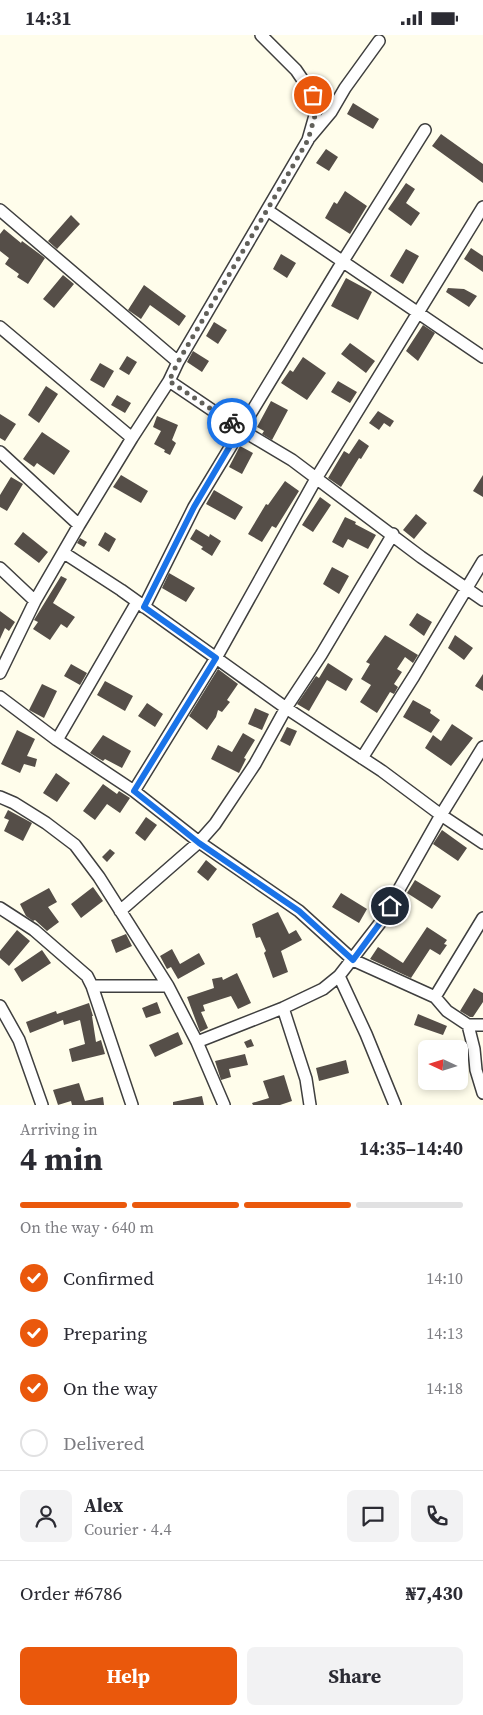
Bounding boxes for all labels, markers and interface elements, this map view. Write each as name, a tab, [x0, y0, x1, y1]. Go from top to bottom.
text: 14:31	[25, 5, 72, 31]
pin	[292, 74, 334, 116]
icon: bag	[299, 81, 327, 109]
courier	[207, 398, 257, 448]
icon: bike	[218, 409, 246, 437]
pin	[369, 885, 411, 927]
icon: home	[376, 892, 404, 920]
north arrow	[418, 1040, 468, 1090]
map controls	[418, 1040, 468, 1090]
text: Arriving in	[20, 1118, 98, 1140]
text: 14:35–14:40	[359, 1135, 463, 1161]
text: 4 min	[20, 1137, 103, 1181]
text: On the way · 640 m	[20, 1216, 154, 1238]
icon: check	[20, 1264, 48, 1292]
text: Confirmed	[63, 1265, 154, 1291]
text: 14:10	[426, 1267, 463, 1289]
icon: check	[20, 1319, 48, 1347]
text: Preparing	[63, 1320, 147, 1346]
text: 14:13	[426, 1322, 463, 1344]
icon: check	[20, 1374, 48, 1402]
text: On the way	[63, 1375, 158, 1401]
text: 14:18	[426, 1377, 463, 1399]
text: Delivered	[63, 1430, 144, 1456]
button: person	[20, 1490, 72, 1542]
button: chat	[347, 1490, 399, 1542]
button: phone	[411, 1490, 463, 1542]
text: Alex	[84, 1492, 123, 1518]
text: Courier · 4.4	[84, 1518, 172, 1540]
text: Order #6786	[20, 1580, 122, 1606]
text: ₦7,430	[406, 1580, 463, 1606]
button: Help	[20, 1647, 237, 1705]
button: Share	[247, 1647, 463, 1705]

